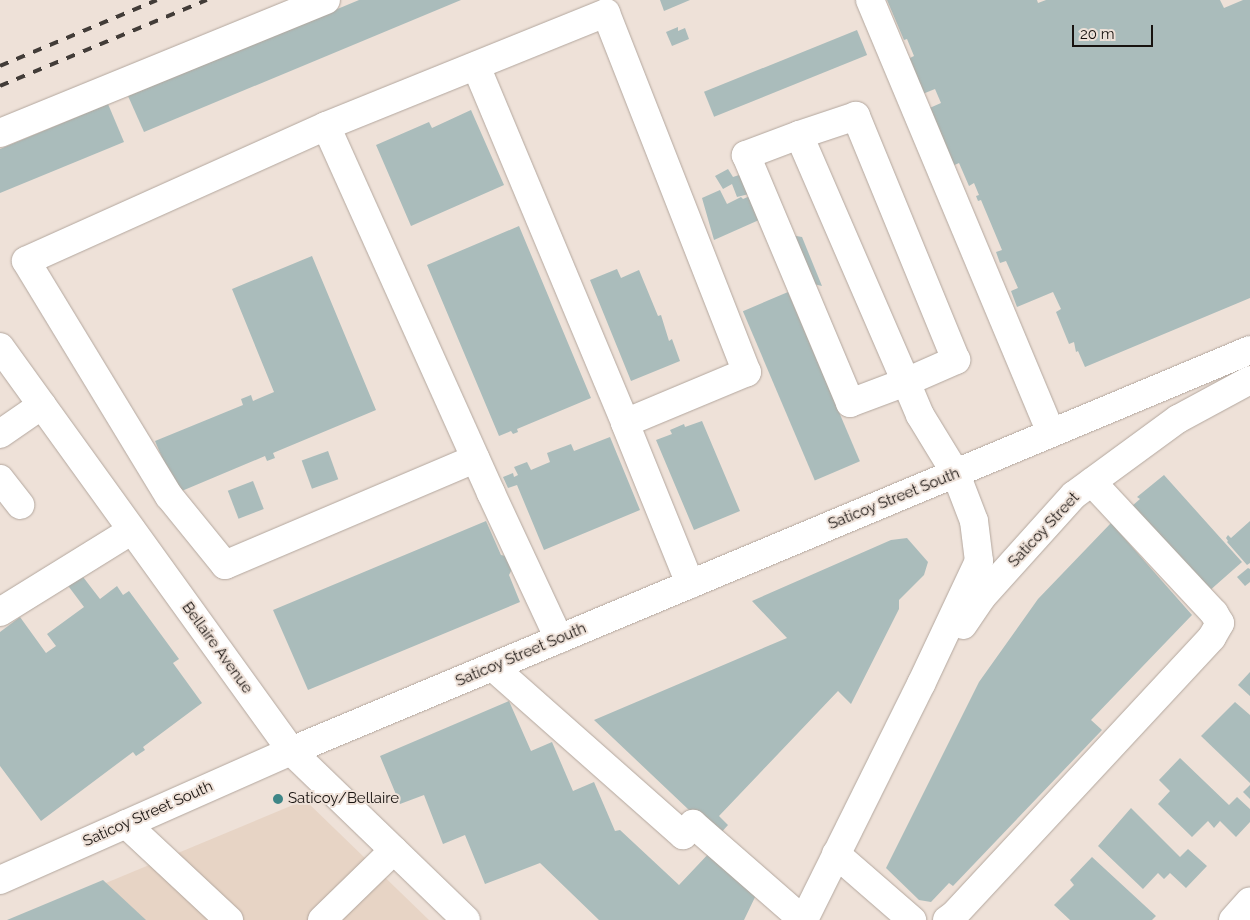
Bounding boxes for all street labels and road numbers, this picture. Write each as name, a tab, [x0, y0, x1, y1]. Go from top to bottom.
street label: Saticoy Street South	[826, 464, 962, 534]
street label: Saticoy Street	[1005, 489, 1083, 571]
street label: Bellaire Avenue	[178, 599, 256, 697]
street label: Saticoy Street South	[453, 619, 589, 691]
street label: Saticoy Street South	[80, 777, 216, 851]

